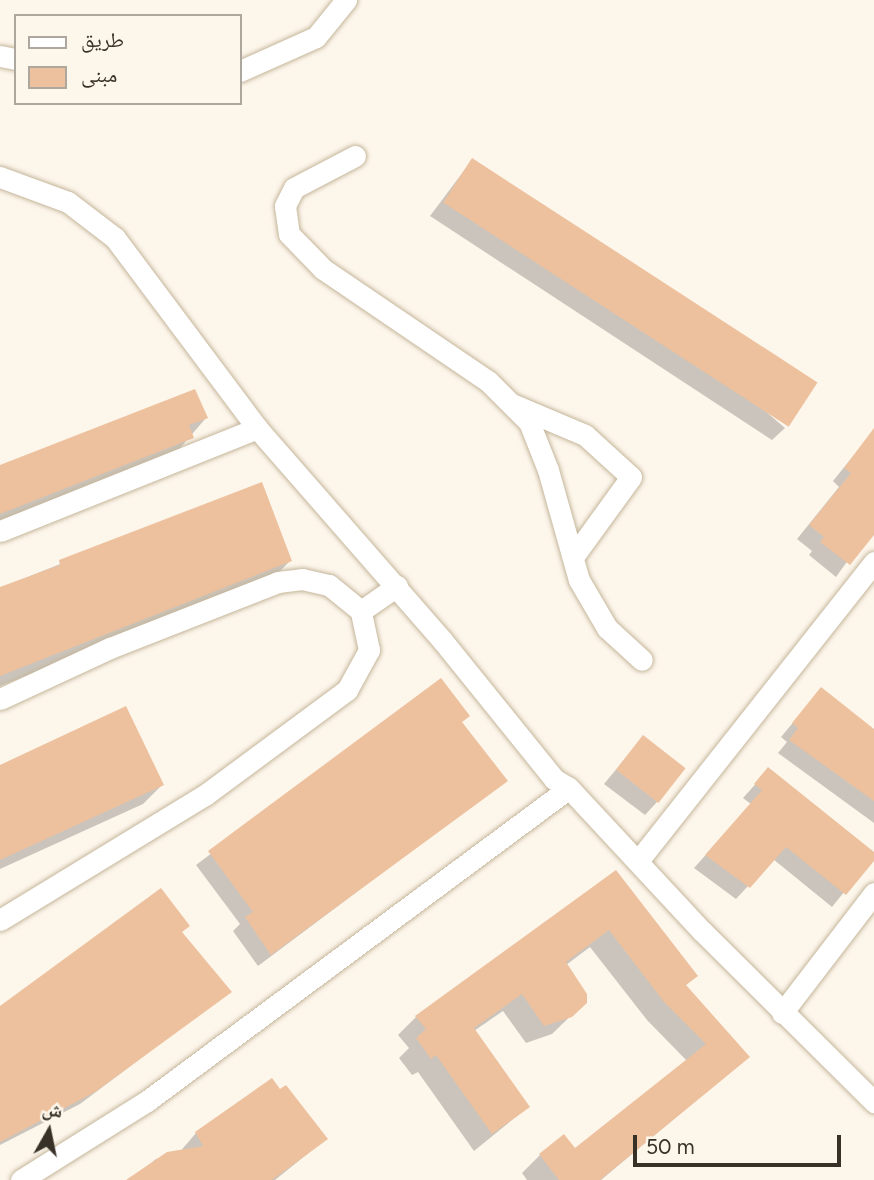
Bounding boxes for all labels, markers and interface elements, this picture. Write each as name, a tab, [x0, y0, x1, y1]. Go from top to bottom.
legend	[14, 14, 242, 105]
text: طريق	[81, 27, 124, 52]
text: مبنى	[81, 62, 117, 87]
north arrow	[14, 1096, 84, 1166]
text: ش	[41, 1097, 64, 1123]
scale bar	[636, 1120, 844, 1164]
text: 50 m	[646, 1134, 695, 1159]

